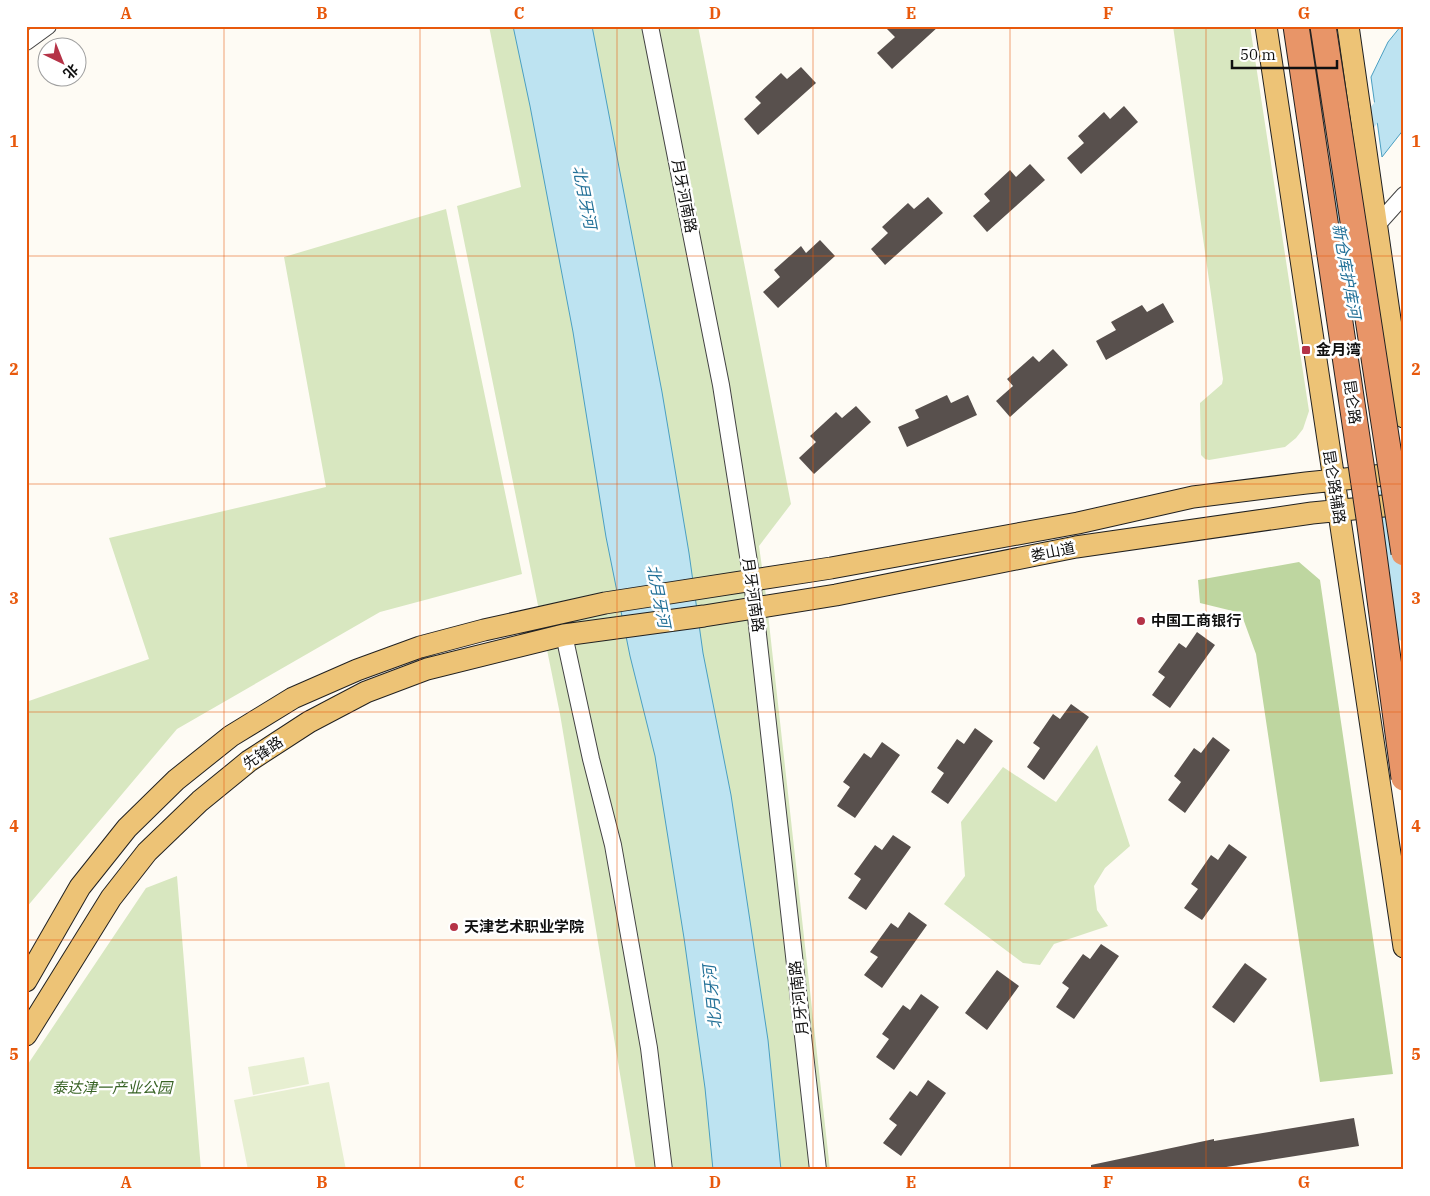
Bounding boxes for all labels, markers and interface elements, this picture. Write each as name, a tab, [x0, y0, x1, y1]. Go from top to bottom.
text: A	[120, 3, 132, 23]
text: B	[316, 3, 328, 23]
text: C	[514, 3, 524, 23]
text: D	[709, 3, 721, 23]
text: E	[906, 3, 916, 23]
text: F	[1103, 3, 1113, 23]
text: G	[1298, 3, 1310, 23]
north arrow	[38, 38, 88, 88]
scale bar	[1232, 38, 1338, 70]
text: 50 m	[1240, 45, 1276, 64]
text: 北	[60, 60, 82, 83]
text: 1	[9, 131, 19, 151]
text: 1	[1411, 131, 1421, 151]
street label: 月牙河南路	[668, 157, 701, 235]
water label: 北月牙河	[569, 164, 601, 233]
water label: 新仓库护库河	[1329, 222, 1366, 323]
place label: 金月湾	[1316, 340, 1361, 359]
marker: 金月湾	[1300, 344, 1312, 356]
text: 2	[9, 359, 19, 379]
text: 2	[1411, 359, 1421, 379]
street label: 昆仑路	[1340, 378, 1365, 426]
street label: 昆仑路辅路	[1319, 448, 1350, 525]
street label: 娄山道	[1029, 538, 1077, 565]
street label: 月牙河南路	[739, 556, 768, 633]
water label: 北月牙河	[643, 563, 675, 632]
text: 3	[9, 588, 19, 608]
text: 3	[1411, 588, 1421, 608]
place label: 中国工商银行	[1151, 611, 1241, 630]
marker: 中国工商银行	[1135, 615, 1147, 627]
street label: 先锋路	[239, 732, 287, 773]
text: 4	[9, 816, 19, 836]
text: 4	[1411, 816, 1421, 836]
place label: 天津艺术职业学院	[464, 917, 584, 936]
marker: 天津艺术职业学院	[448, 921, 460, 933]
street label: 月牙河南路	[785, 960, 812, 1036]
water label: 北月牙河	[698, 961, 725, 1030]
text: 5	[9, 1044, 19, 1064]
text: 5	[1411, 1044, 1421, 1064]
park label: 泰达津一产业公园	[52, 1078, 174, 1097]
text: A	[120, 1172, 132, 1192]
text: B	[316, 1172, 328, 1192]
text: C	[514, 1172, 524, 1192]
text: D	[709, 1172, 721, 1192]
text: E	[906, 1172, 916, 1192]
text: F	[1103, 1172, 1113, 1192]
text: G	[1298, 1172, 1310, 1192]

